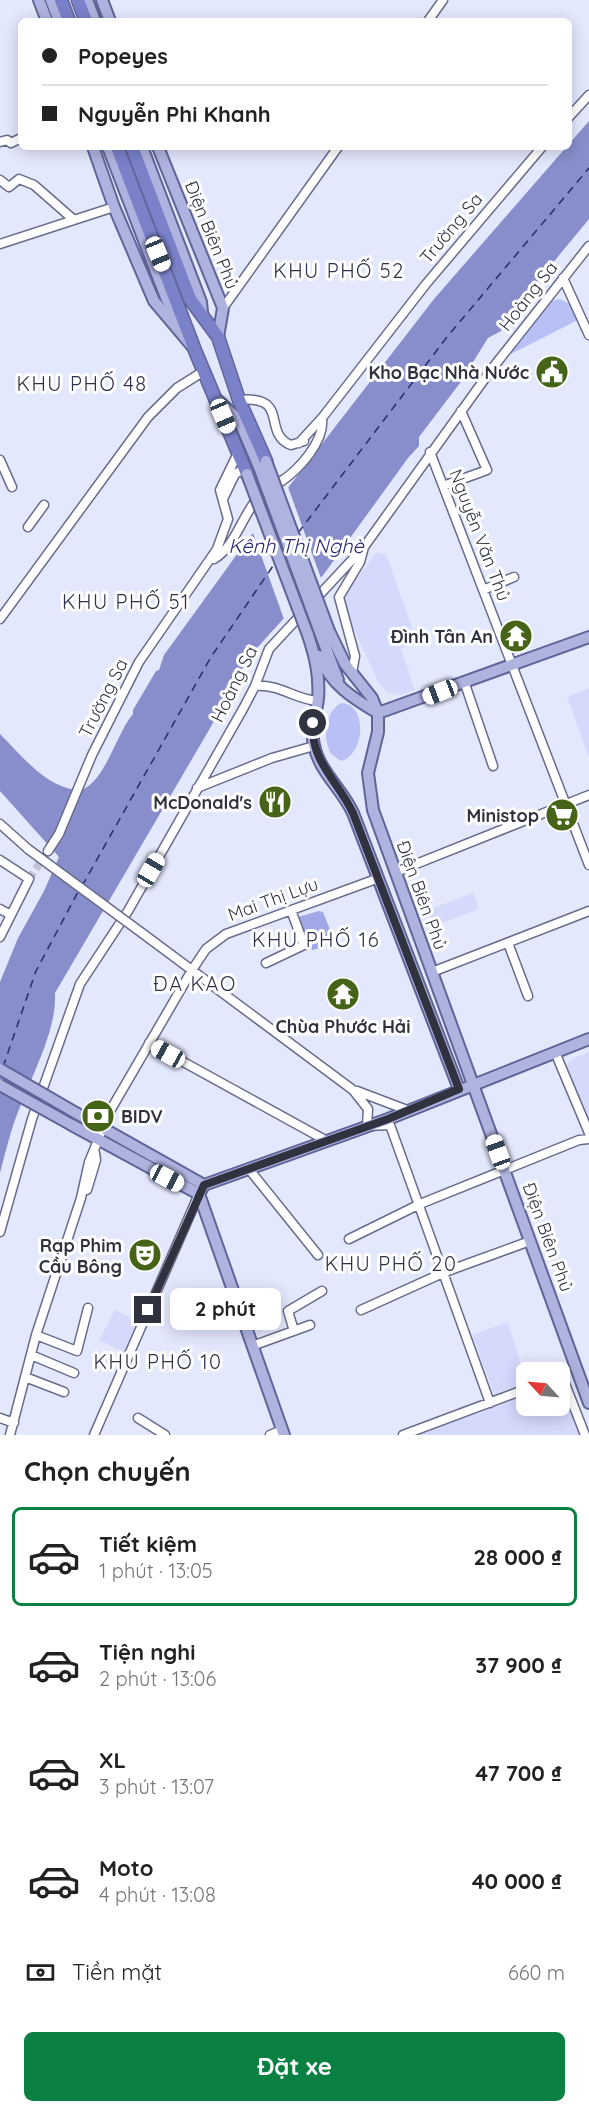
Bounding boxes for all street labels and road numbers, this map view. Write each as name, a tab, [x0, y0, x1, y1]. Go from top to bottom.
street label: Điện Biên Phủ	[180, 178, 244, 292]
street label: Trường Sa	[415, 188, 487, 268]
street label: Hoàng Sa	[494, 256, 562, 336]
street label: Nguyễn Văn Thủ	[444, 466, 516, 604]
street label: Hoàng Sa	[206, 642, 262, 726]
street label: Trường Sa	[73, 655, 133, 741]
street label: Ðiện Biên Phủ	[392, 837, 452, 953]
street label: Mai Thị Lựu	[225, 872, 321, 926]
street label: Điện Biên Phủ	[518, 1179, 578, 1295]

